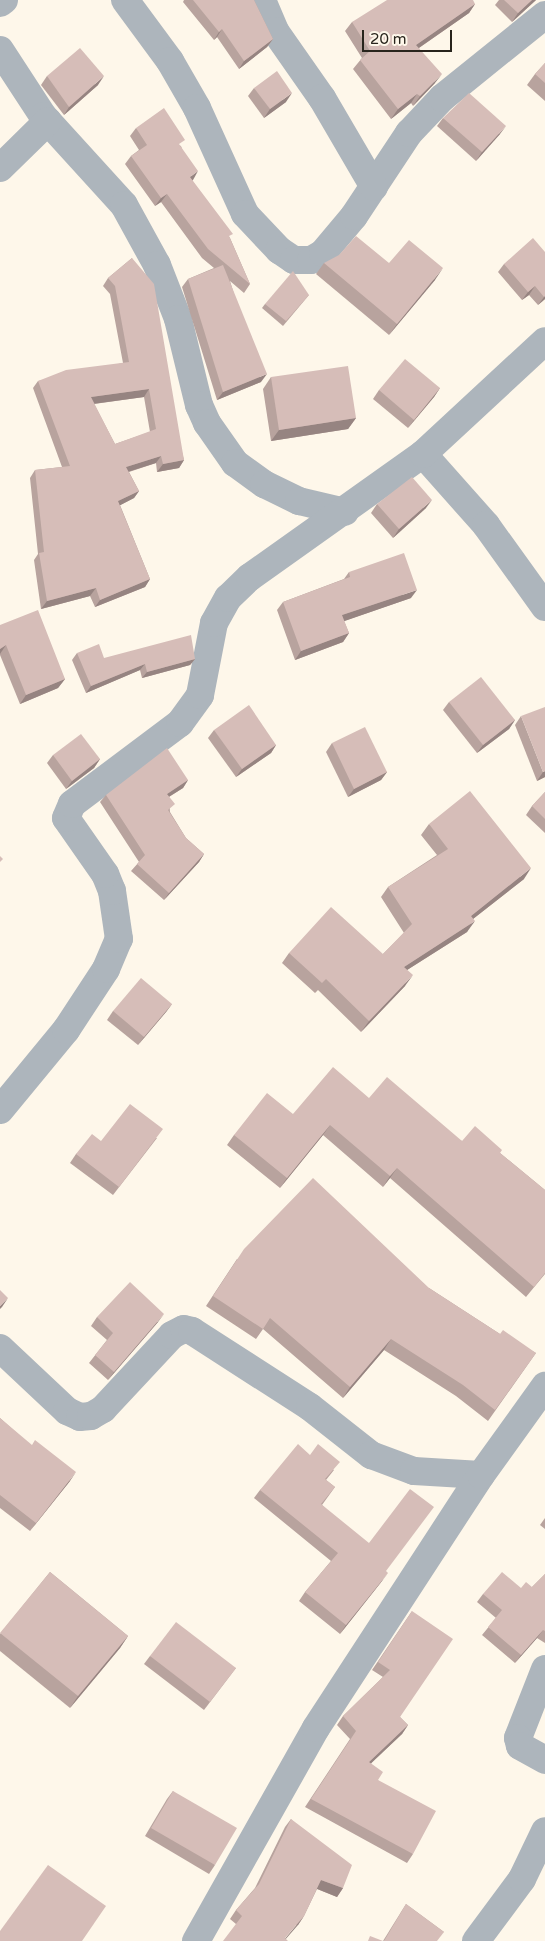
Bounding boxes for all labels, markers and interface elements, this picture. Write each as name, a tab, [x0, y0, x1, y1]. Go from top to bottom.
scale bar	[365, 20, 455, 52]
text: 20 m	[370, 30, 407, 48]

